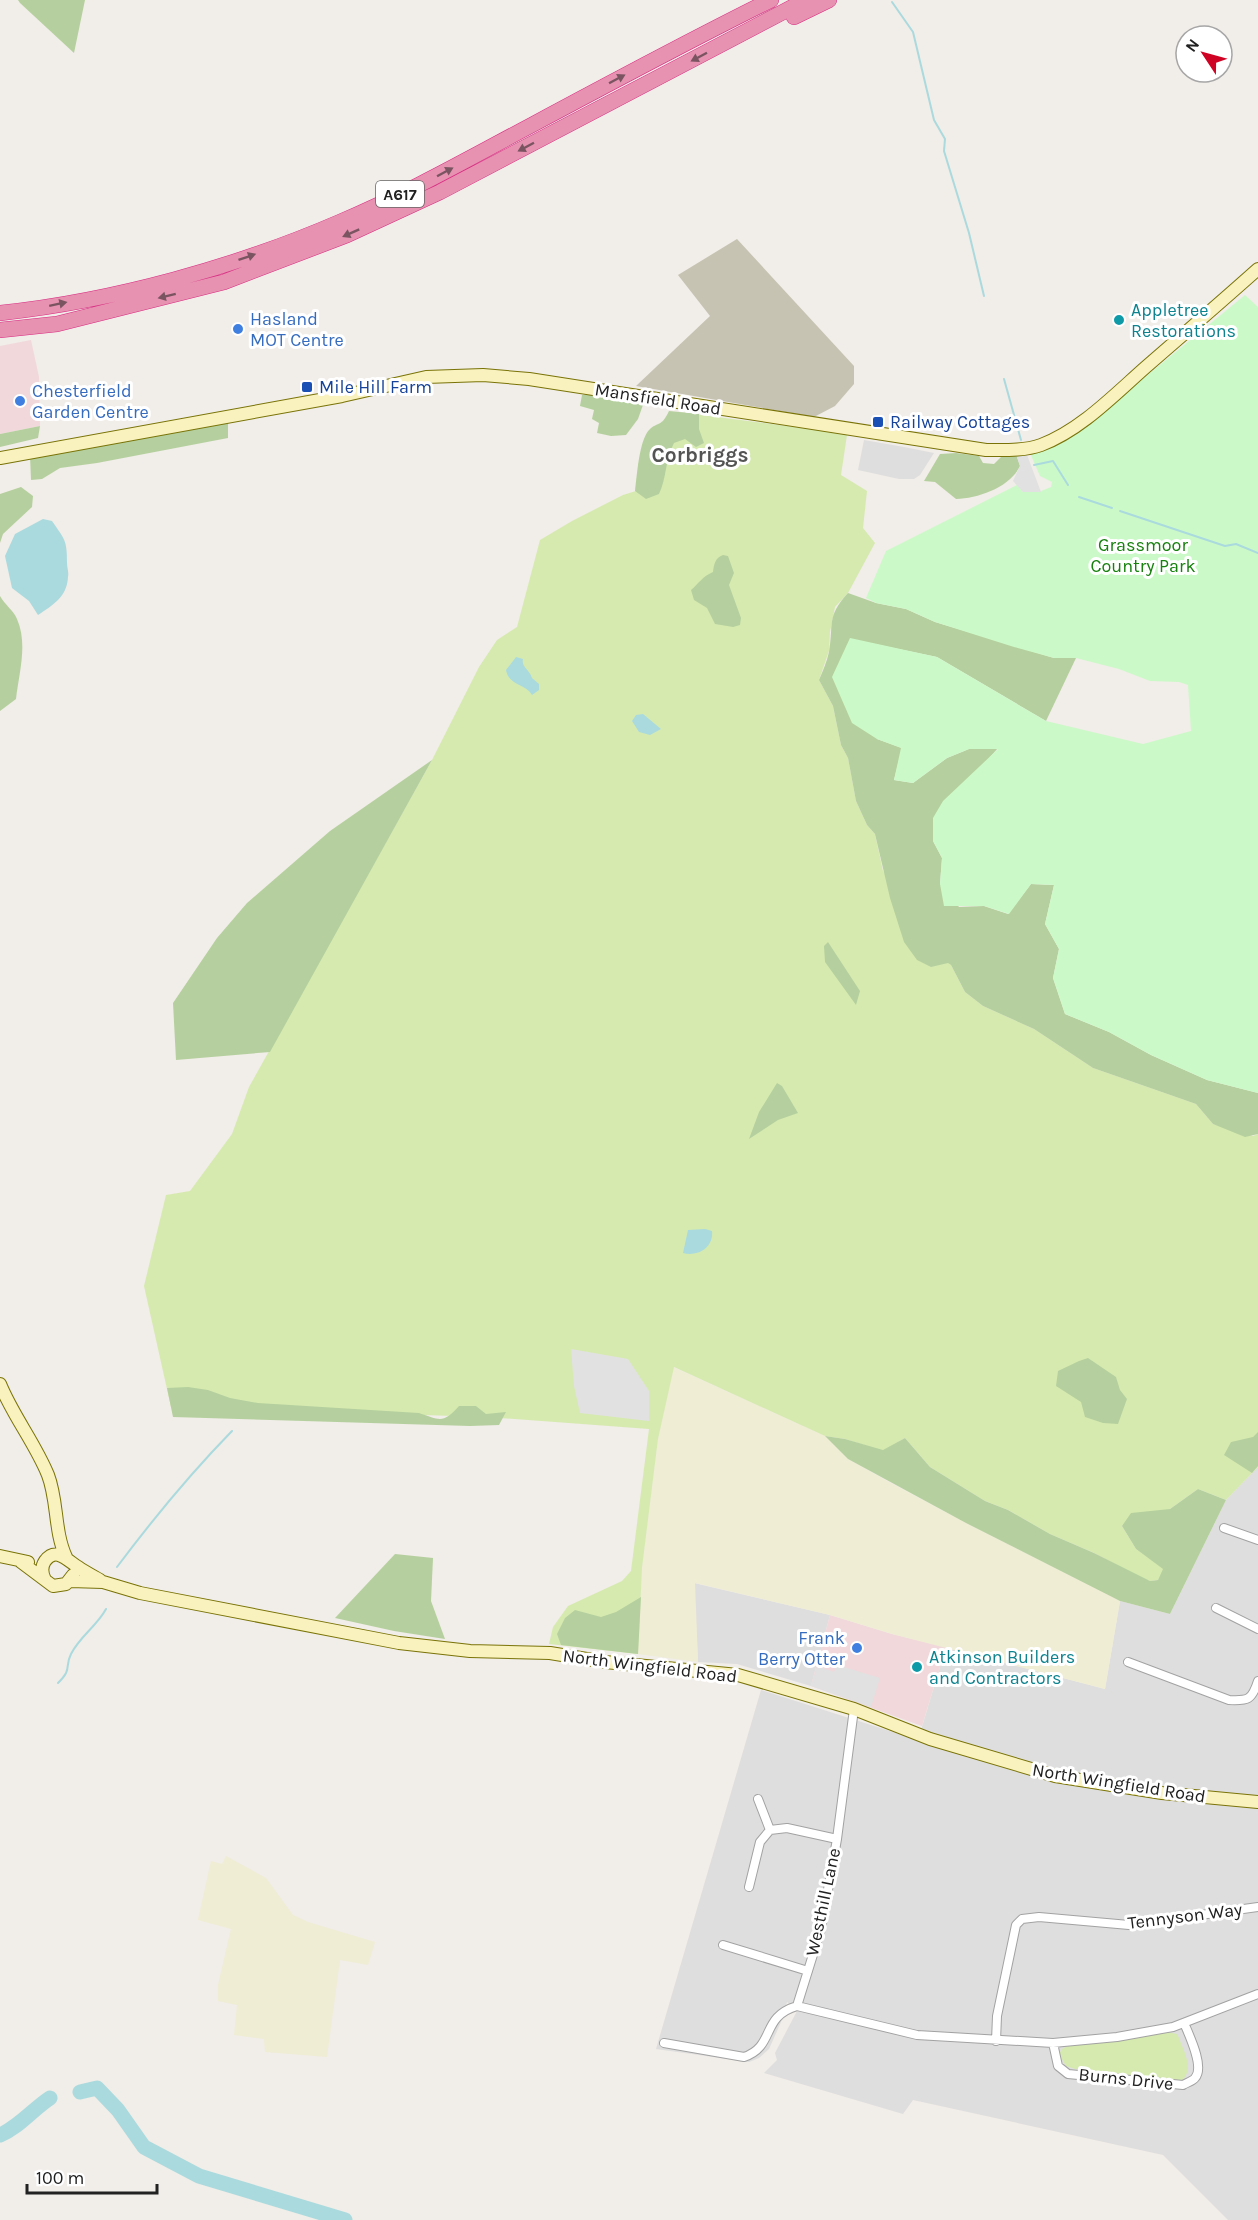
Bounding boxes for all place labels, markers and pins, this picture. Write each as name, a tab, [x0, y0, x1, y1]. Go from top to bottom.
place label: Appletree Restorations	[1131, 299, 1236, 342]
place label: Hasland MOT Centre	[250, 308, 344, 351]
marker: Appletree Restorations	[1112, 313, 1126, 327]
marker: Hasland MOT Centre	[231, 322, 245, 336]
place label: Mile Hill Farm	[319, 376, 432, 398]
place label: Chesterfield Garden Centre	[32, 380, 149, 423]
marker: Mile Hill Farm	[300, 380, 314, 394]
marker: Chesterfield Garden Centre	[13, 394, 27, 408]
place label: Railway Cottages	[890, 411, 1030, 433]
marker: Railway Cottages	[871, 415, 885, 429]
place label: Frank Berry Otter	[758, 1627, 845, 1670]
marker: Frank Berry Otter	[850, 1641, 864, 1655]
place label: Atkinson Builders and Contractors	[929, 1646, 1075, 1689]
marker: Atkinson Builders and Contractors	[910, 1660, 924, 1674]

